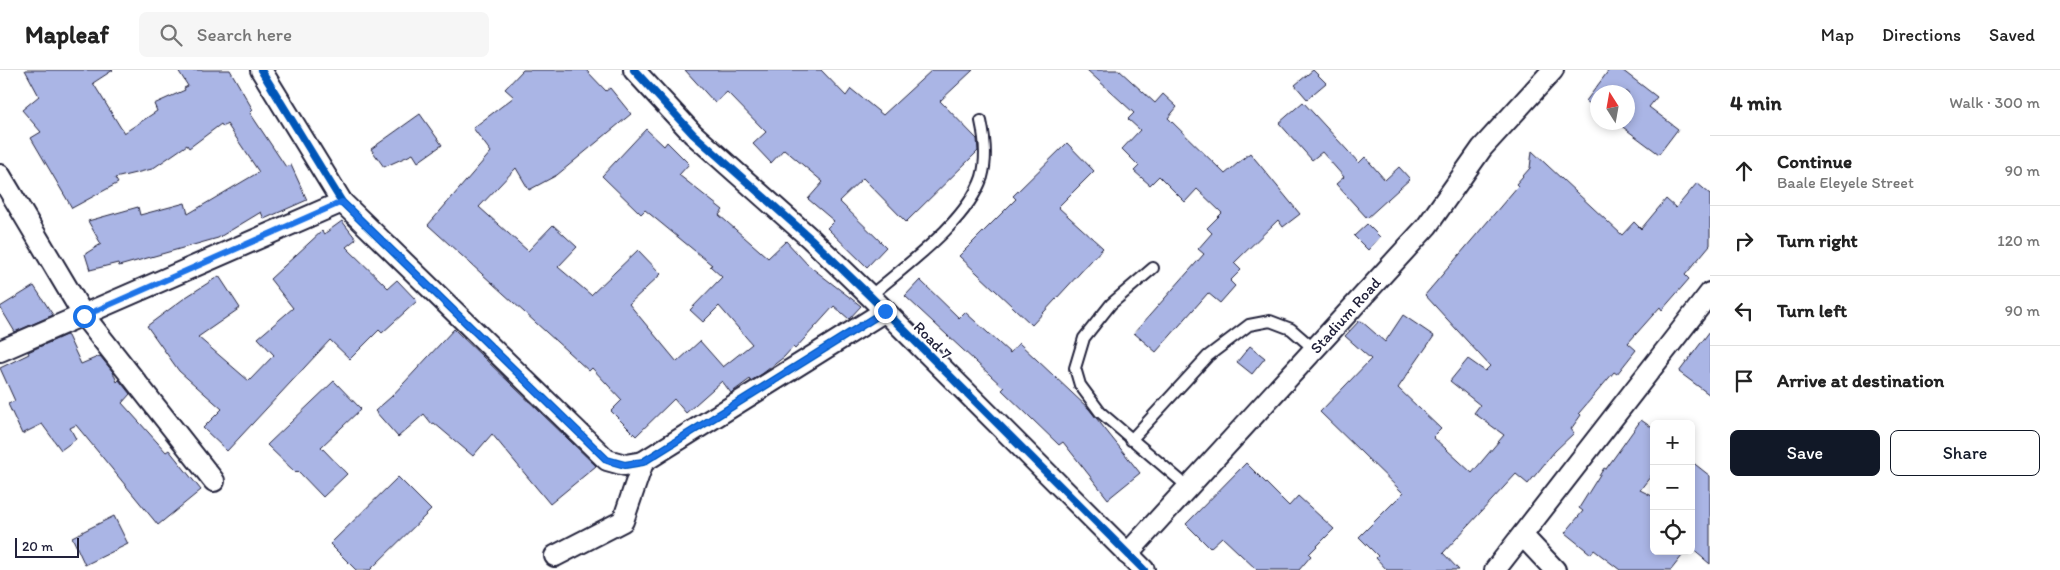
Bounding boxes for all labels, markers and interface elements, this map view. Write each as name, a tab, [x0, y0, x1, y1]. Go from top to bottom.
search box	[139, 12, 489, 57]
text: Mapleaf	[25, 20, 109, 49]
icon: search	[157, 21, 185, 49]
text: Search here	[197, 23, 292, 46]
text: Map	[1821, 24, 1854, 46]
text: Directions	[1882, 24, 1961, 46]
text: Saved	[1989, 24, 2035, 46]
north arrow	[1590, 85, 1635, 130]
text: 4 min	[1730, 90, 1782, 115]
text: Walk · 300 m	[1949, 93, 2040, 112]
text: Continue	[1777, 150, 1852, 173]
icon: ahead	[1730, 157, 1758, 185]
text: 90 m	[2005, 161, 2040, 180]
text: Baale Eleyele Street	[1777, 173, 1914, 192]
icon: right	[1730, 227, 1758, 255]
text: Turn right	[1777, 229, 1858, 252]
text: 120 m	[1997, 231, 2040, 250]
street label: Stadium Road	[1306, 273, 1385, 358]
icon: left	[1730, 297, 1758, 325]
text: Turn left	[1777, 299, 1847, 322]
route end	[874, 300, 897, 323]
text: 90 m	[2005, 301, 2040, 320]
route start	[73, 305, 96, 328]
street label: Road 7	[910, 317, 956, 363]
icon: arrive	[1730, 367, 1758, 395]
text: Arrive at destination	[1777, 369, 1944, 392]
map controls	[1650, 420, 1695, 555]
button: +	[1650, 420, 1695, 465]
button: Save	[1730, 430, 1880, 476]
button: Share	[1890, 430, 2040, 476]
button: −	[1650, 465, 1695, 510]
button: locate	[1650, 510, 1695, 555]
scale bar	[15, 535, 79, 558]
text: 20 m	[22, 538, 53, 555]

